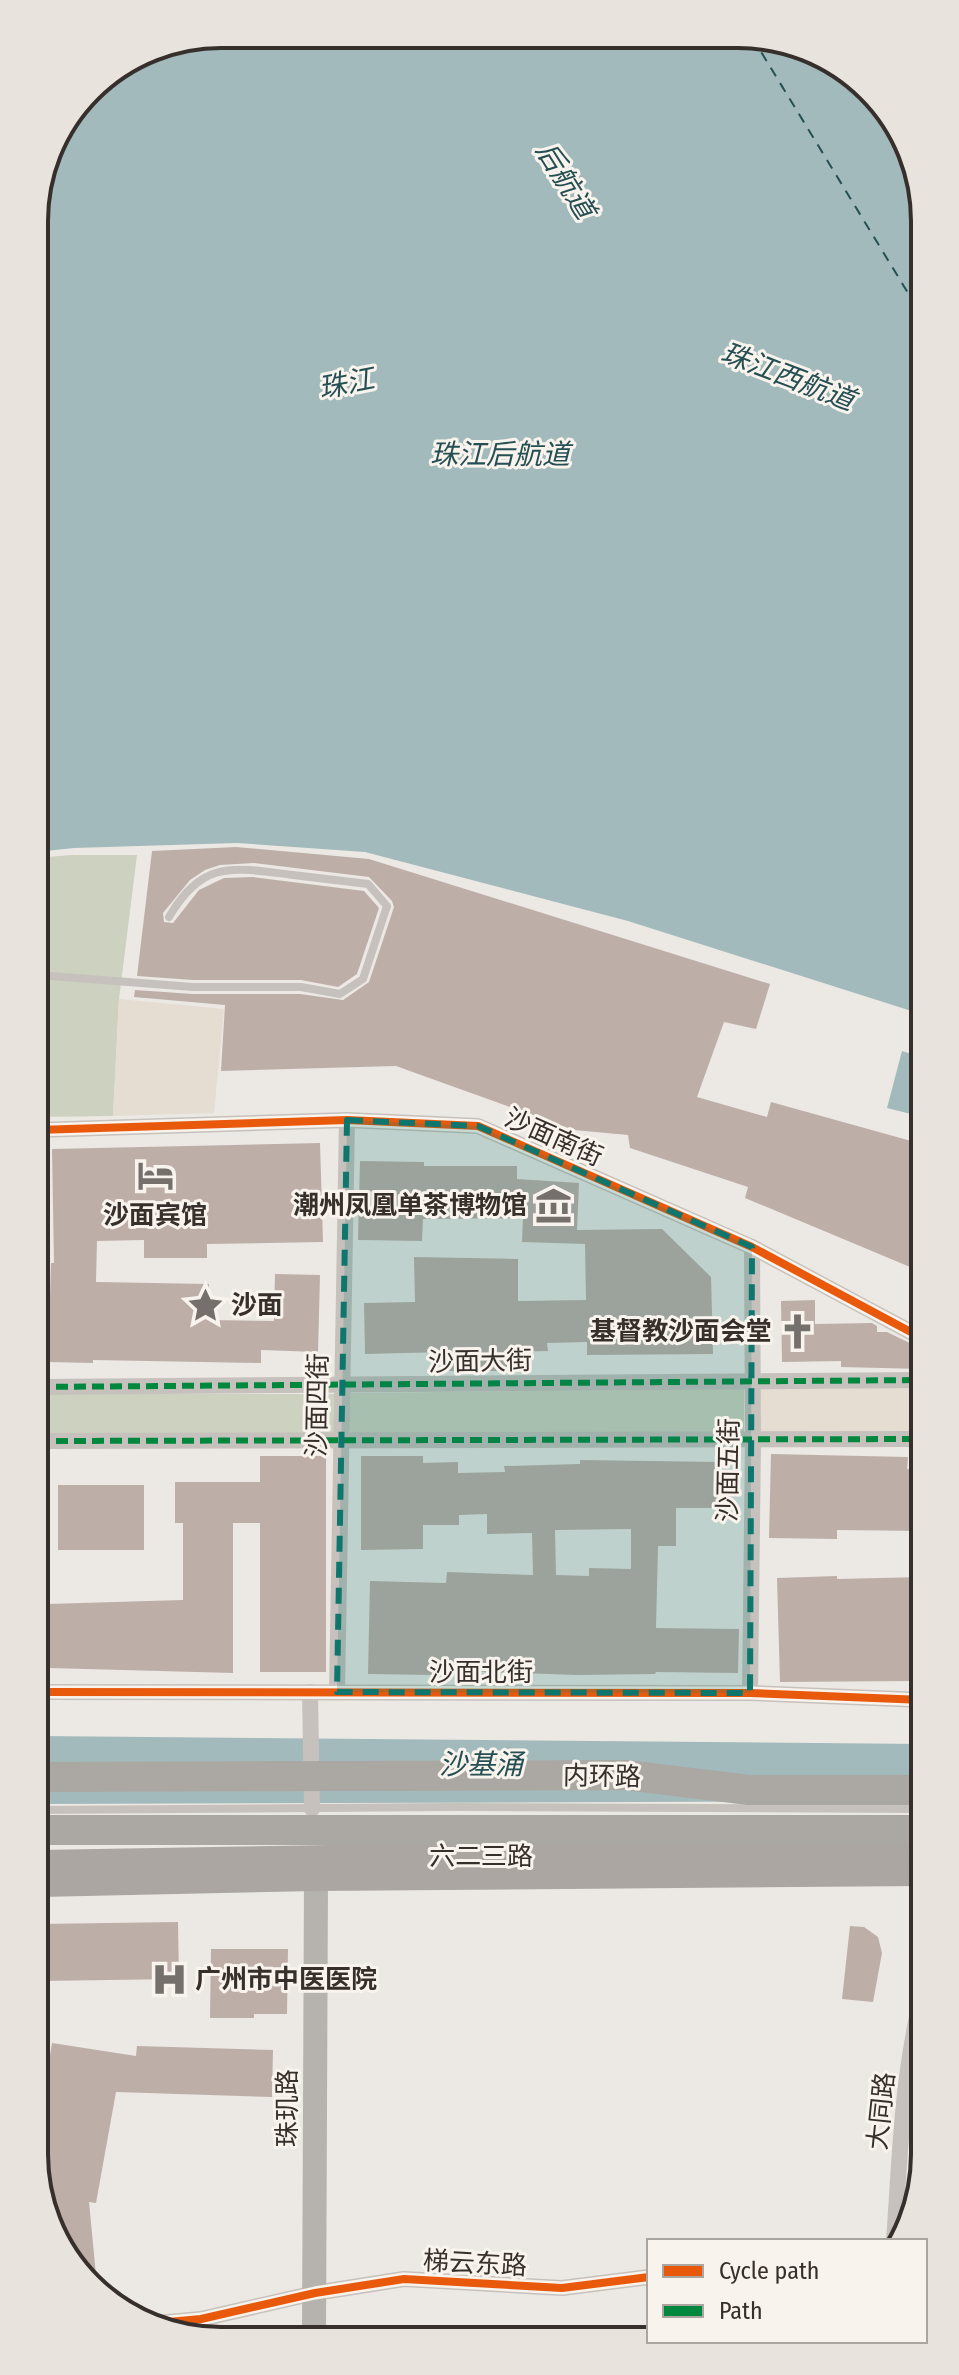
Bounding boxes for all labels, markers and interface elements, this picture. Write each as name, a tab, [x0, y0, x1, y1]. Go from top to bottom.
water label: 后航道	[529, 136, 604, 228]
water label: 珠江西航道	[717, 336, 863, 418]
water label: 珠江	[315, 361, 380, 405]
water label: 珠江后航道	[430, 438, 574, 471]
street label: 沙面南街	[500, 1102, 608, 1173]
hotel icon: 沙面宾馆	[136, 1157, 174, 1195]
museum icon: 潮州凤凰单茶博物馆	[534, 1186, 572, 1224]
place label: 潮州凤凰单茶博物馆	[293, 1190, 527, 1221]
place label: 沙面宾馆	[103, 1200, 207, 1231]
place icon: 沙面	[186, 1286, 224, 1324]
place label: 沙面	[231, 1290, 283, 1321]
church icon: 基督教沙面会堂	[779, 1312, 817, 1350]
place label: 基督教沙面会堂	[590, 1316, 772, 1347]
street label: 沙面大街	[428, 1345, 532, 1378]
street label: 沙面四街	[301, 1353, 334, 1457]
street label: 沙面五街	[712, 1418, 745, 1522]
street label: 沙面北街	[429, 1657, 533, 1688]
water label: 沙基涌	[439, 1748, 526, 1781]
street label: 内环路	[563, 1760, 641, 1793]
street label: 六二三路	[429, 1841, 533, 1872]
hospital icon: 广州市中医医院	[150, 1960, 188, 1998]
place label: 广州市中医医院	[195, 1964, 377, 1995]
street label: 珠玑路	[272, 2069, 303, 2147]
street label: 大同路	[862, 2071, 901, 2151]
legend	[647, 2239, 927, 2343]
street label: 梯云东路	[422, 2245, 528, 2282]
text: Cycle path	[719, 2257, 819, 2285]
text: Path	[719, 2297, 763, 2325]

